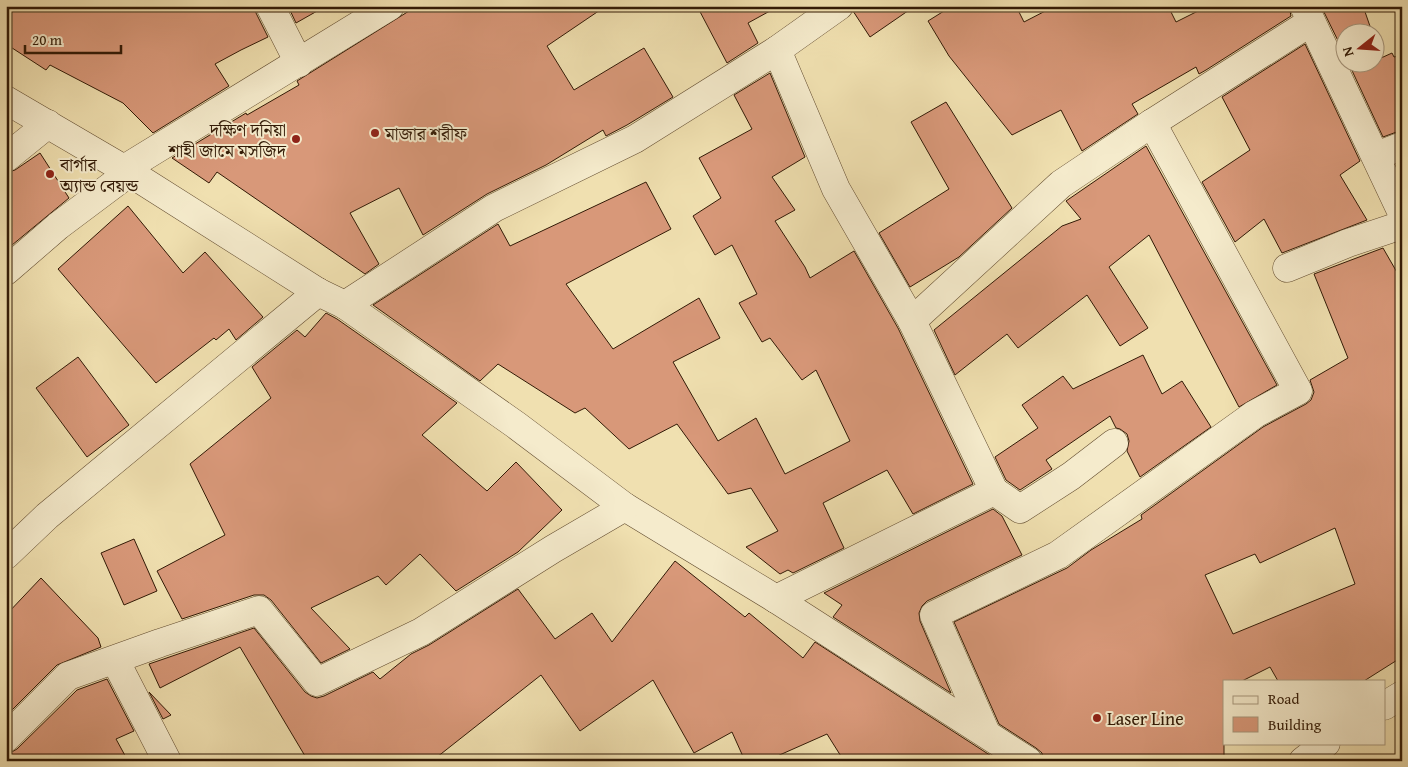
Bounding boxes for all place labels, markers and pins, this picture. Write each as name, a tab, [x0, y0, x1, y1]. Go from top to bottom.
place label: দক্ষিণ দনিয়া শাহী জামে মসজিদ	[167, 116, 287, 164]
place label: মাজার শরীফ	[384, 120, 468, 147]
marker: মাজার শরীফ	[369, 127, 381, 139]
marker: দক্ষিণ দনিয়া শাহী জামে মসজিদ	[290, 133, 302, 145]
place label: বার্গার অ্যান্ড বেয়ন্ড	[59, 151, 139, 199]
marker: বার্গার অ্যান্ড বেয়ন্ড	[44, 168, 56, 180]
place label: Laser Line	[1107, 705, 1184, 732]
marker: Laser Line	[1091, 712, 1103, 724]

